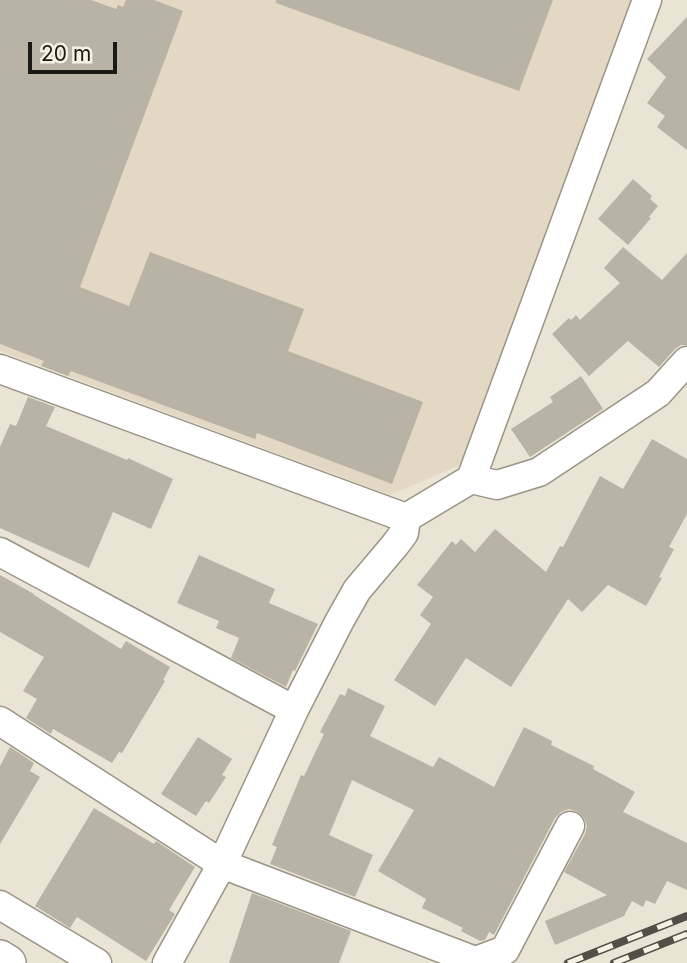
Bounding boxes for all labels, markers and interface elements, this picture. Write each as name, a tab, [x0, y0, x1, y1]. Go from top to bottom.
scale bar	[32, 28, 121, 72]
text: 20 m	[41, 41, 91, 66]

